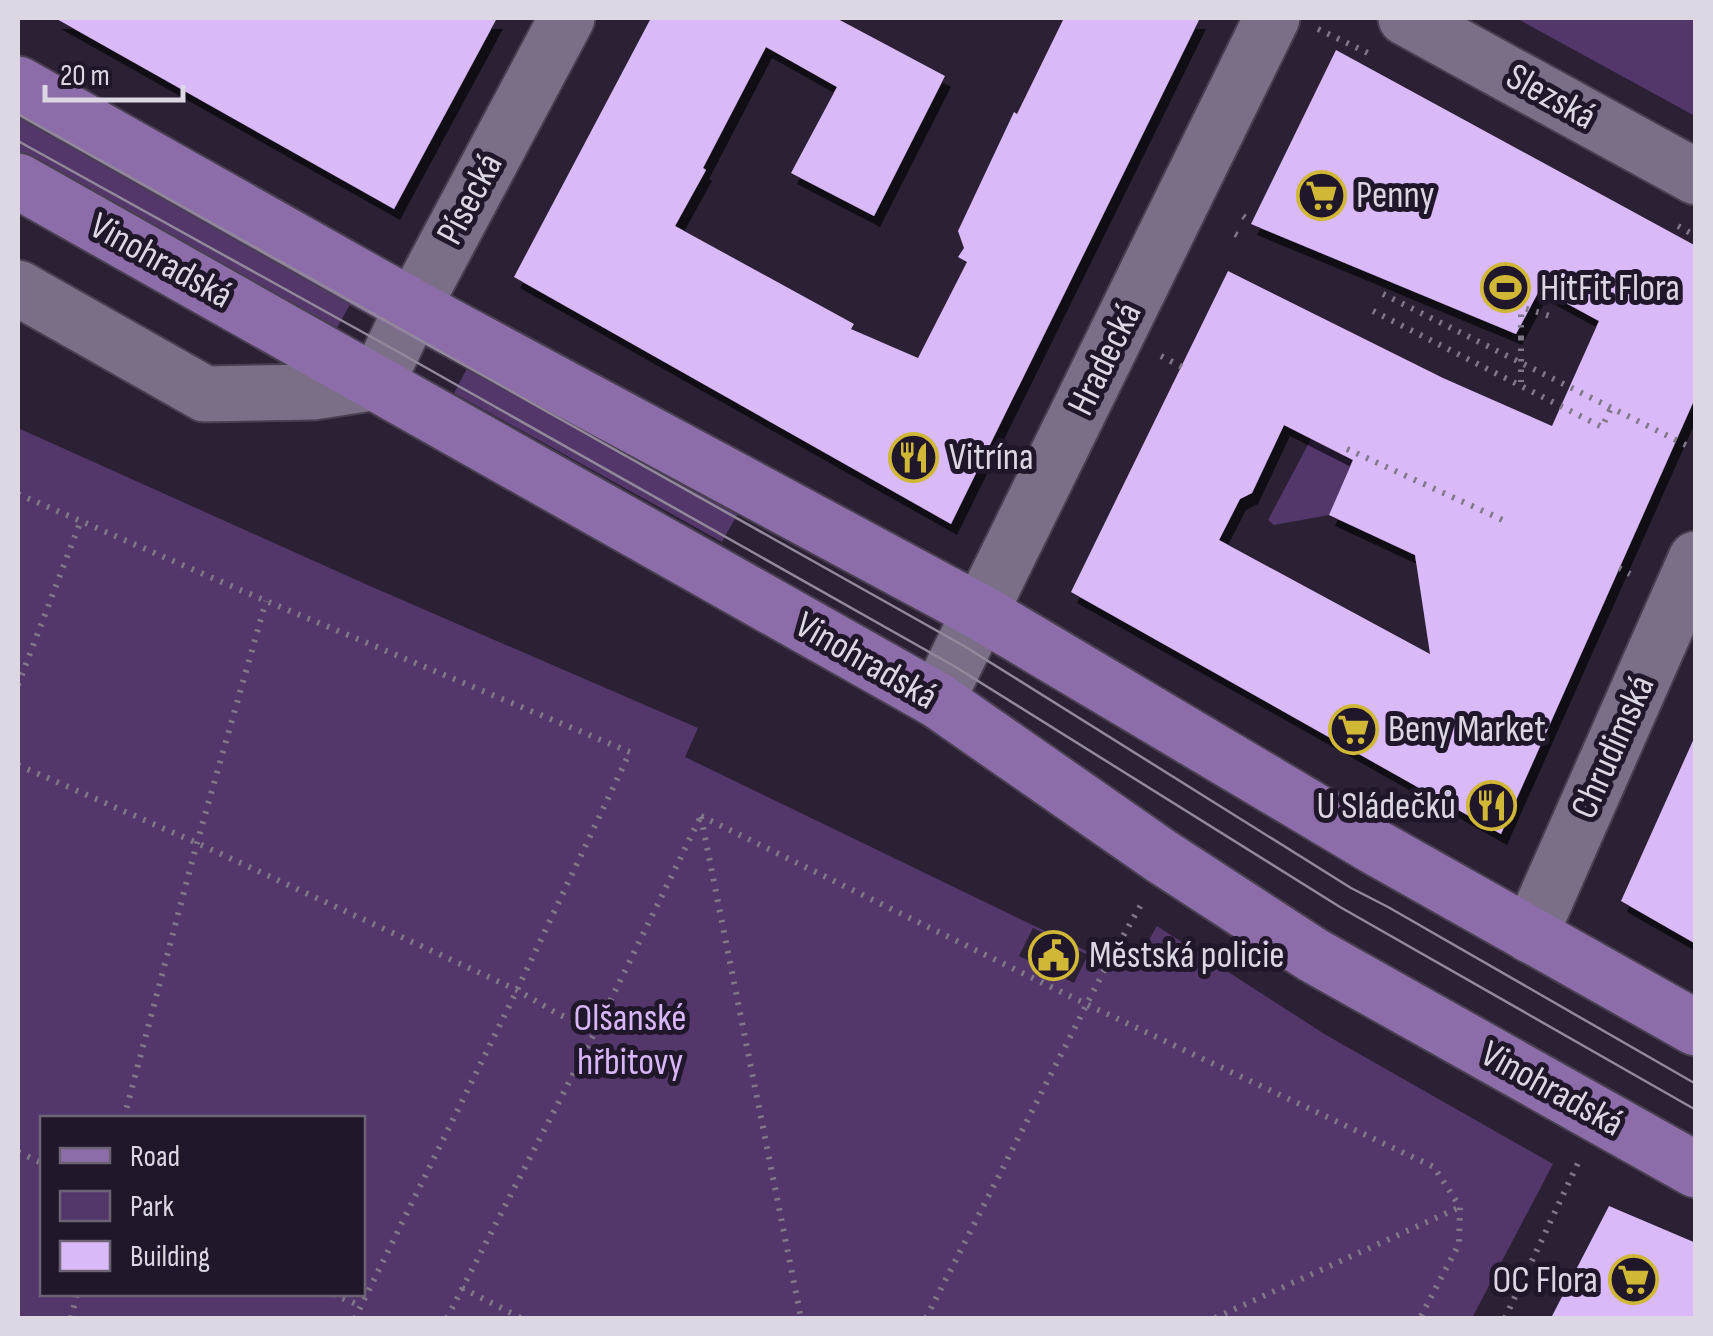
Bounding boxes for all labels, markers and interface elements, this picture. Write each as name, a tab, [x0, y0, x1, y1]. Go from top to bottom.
scale bar	[45, 40, 182, 102]
street label: Slezská	[1499, 54, 1603, 140]
text: 20 m	[60, 58, 110, 94]
street label: Písecká	[428, 146, 512, 252]
supermarket icon: Penny	[1295, 169, 1347, 221]
place label: Penny	[1356, 173, 1435, 218]
street label: Vinohradská	[82, 203, 240, 319]
sports icon: HitFit Flora	[1479, 262, 1531, 314]
place label: HitFit Flora	[1540, 266, 1680, 311]
street label: Hradecká	[1059, 295, 1151, 423]
restaurant icon: Vitrína	[888, 431, 940, 483]
place label: Vitrína	[949, 435, 1034, 480]
street label: Vinohradská	[787, 603, 945, 719]
street label: Chrudimská	[1562, 669, 1664, 825]
supermarket icon: Beny Market	[1327, 703, 1379, 755]
place label: Beny Market	[1388, 707, 1546, 752]
restaurant icon: U Sládečků	[1465, 780, 1517, 832]
place label: U Sládečků	[1316, 784, 1456, 829]
public building icon: Městská policie	[1028, 929, 1080, 981]
place label: Městská policie	[1089, 933, 1285, 978]
park label: Olšanské hřbitovy	[573, 996, 687, 1085]
street label: Vinohradská	[1473, 1031, 1631, 1147]
legend	[40, 1116, 365, 1296]
text: Road	[130, 1139, 180, 1175]
text: Park	[130, 1189, 174, 1225]
text: Building	[130, 1239, 210, 1275]
supermarket icon: OC Flora	[1607, 1254, 1659, 1306]
place label: OC Flora	[1493, 1258, 1598, 1303]

